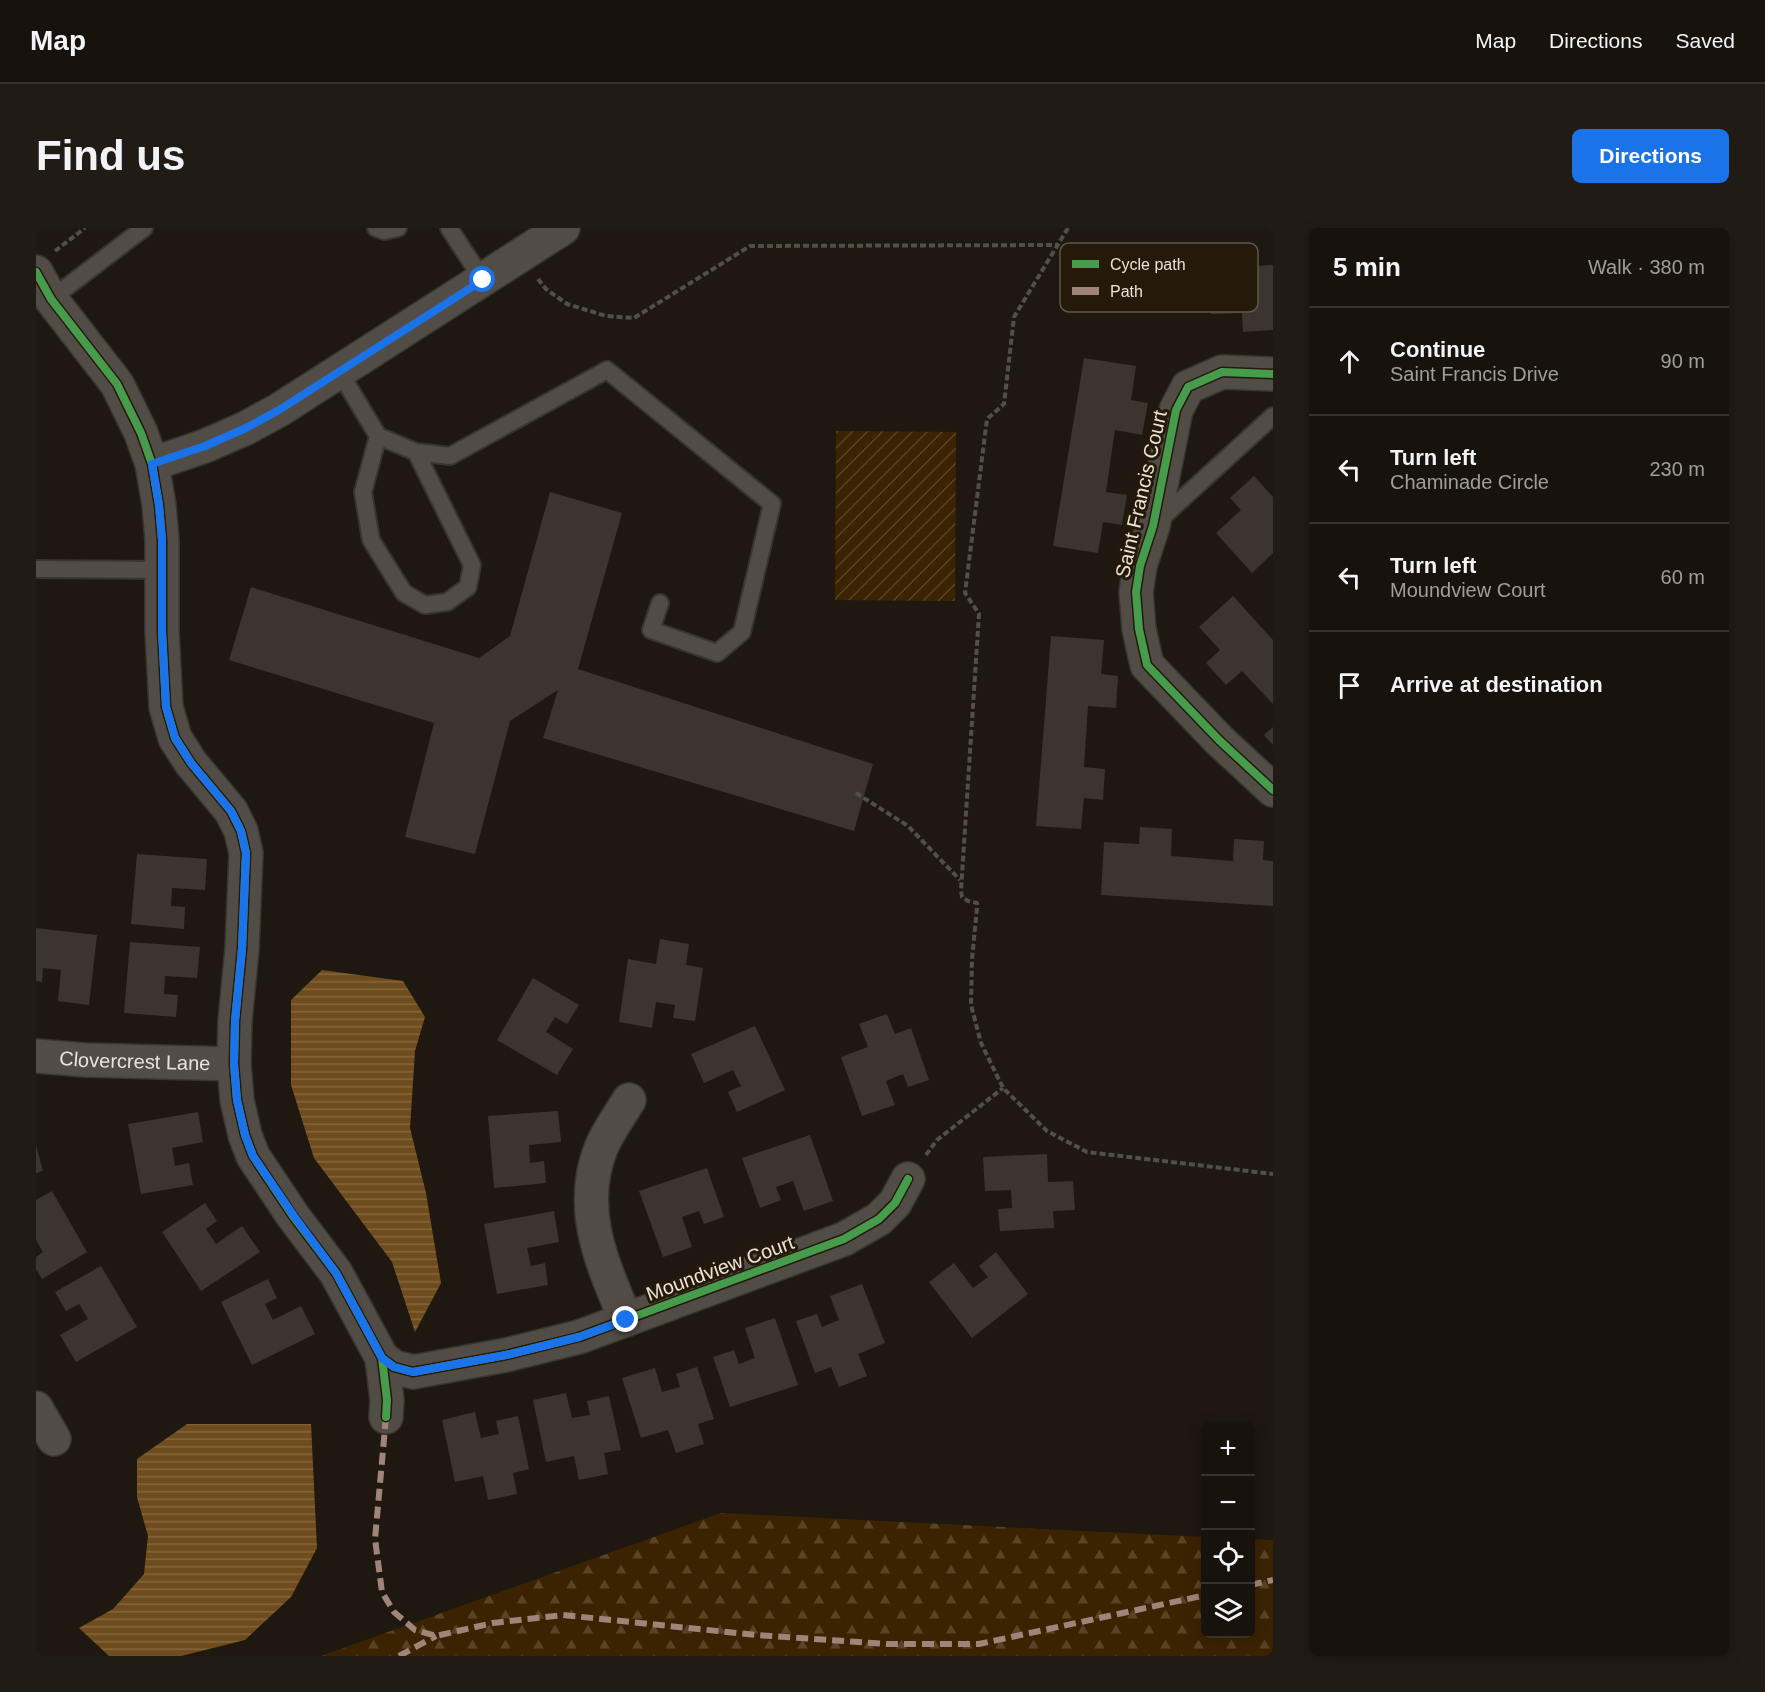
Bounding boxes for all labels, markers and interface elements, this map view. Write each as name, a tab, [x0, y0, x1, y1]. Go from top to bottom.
text: Map	[30, 25, 86, 56]
text: Map	[1475, 29, 1516, 52]
text: Directions	[1549, 29, 1642, 52]
text: Saved	[1675, 29, 1735, 52]
button: Directions	[1572, 129, 1729, 183]
text: Find us	[36, 132, 185, 179]
legend	[1060, 243, 1258, 312]
text: 5 min	[1333, 252, 1401, 282]
text: Cycle path	[1110, 256, 1186, 273]
text: Walk · 380 m	[1588, 256, 1705, 278]
route start	[469, 266, 495, 292]
text: Path	[1110, 283, 1143, 300]
text: Continue	[1390, 337, 1485, 362]
icon: ahead	[1333, 345, 1366, 378]
text: 90 m	[1661, 350, 1705, 372]
text: Saint Francis Drive	[1390, 363, 1559, 385]
street label: Saint Francis Court	[1111, 408, 1171, 580]
text: Turn left	[1390, 445, 1476, 470]
icon: left	[1333, 453, 1366, 486]
text: 230 m	[1649, 458, 1705, 480]
text: Chaminade Circle	[1390, 471, 1549, 493]
text: Turn left	[1390, 553, 1476, 578]
icon: left	[1333, 561, 1366, 594]
text: 60 m	[1661, 566, 1705, 588]
text: Moundview Court	[1390, 579, 1546, 601]
icon: arrive	[1333, 669, 1366, 702]
text: Arrive at destination	[1390, 672, 1603, 697]
street label: Clovercrest Lane	[58, 1047, 211, 1074]
street label: Moundview Court	[643, 1231, 797, 1305]
route end	[612, 1306, 638, 1332]
map controls	[1201, 1422, 1255, 1638]
button: +	[1201, 1422, 1255, 1476]
button: −	[1201, 1476, 1255, 1530]
button: locate	[1201, 1530, 1255, 1584]
button: layers	[1201, 1584, 1255, 1638]

